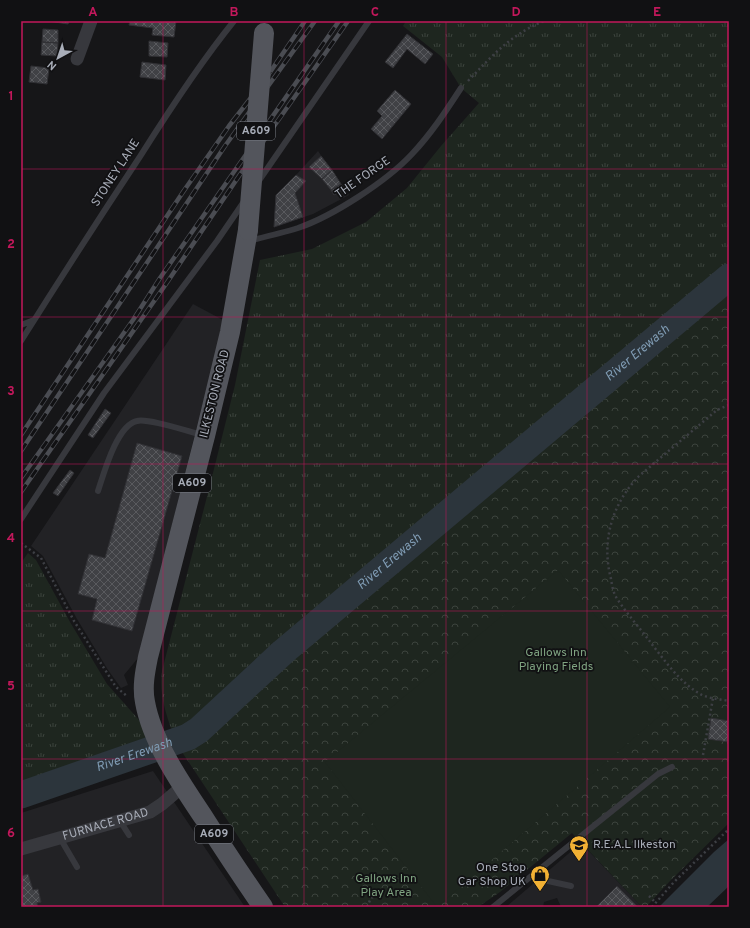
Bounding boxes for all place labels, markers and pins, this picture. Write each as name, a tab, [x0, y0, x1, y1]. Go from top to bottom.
school or university icon: R.E.A.L Ilkeston	[568, 834, 590, 862]
place label: R.E.A.L Ilkeston	[593, 837, 676, 853]
place label: One Stop Car Shop UK	[458, 860, 526, 890]
shop icon: One Stop Car Shop UK	[529, 864, 551, 892]

